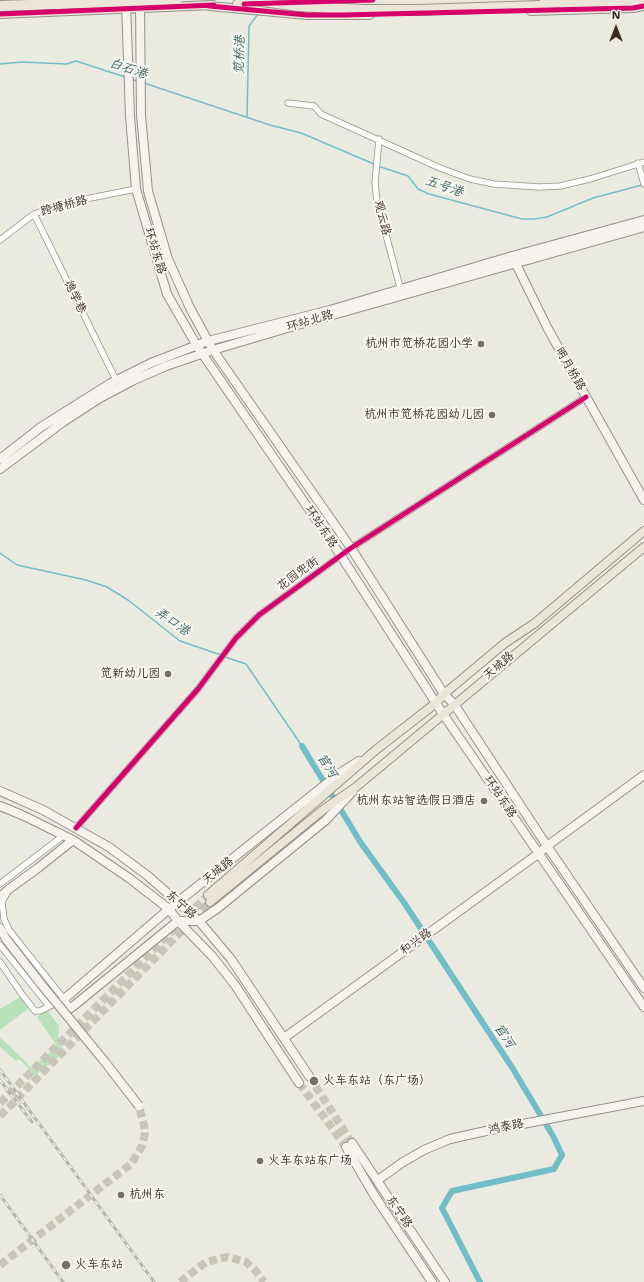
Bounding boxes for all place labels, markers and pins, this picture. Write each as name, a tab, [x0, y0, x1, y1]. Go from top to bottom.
place label: 杭州市笕桥花园小学	[365, 337, 473, 351]
marker: 杭州市笕桥花园小学	[476, 339, 486, 349]
place label: 杭州市笕桥花园幼儿园	[364, 408, 484, 422]
marker: 杭州市笕桥花园幼儿园	[487, 410, 497, 420]
place label: 笕新幼儿园	[100, 667, 160, 681]
marker: 笕新幼儿园	[163, 669, 173, 679]
place label: 杭州东站智选假日酒店	[356, 794, 476, 808]
marker: 杭州东站智选假日酒店	[479, 796, 489, 806]
place label: 火车东站（东广场）	[323, 1074, 431, 1088]
marker: 火车东站（东广场）	[308, 1075, 320, 1087]
place label: 火车东站东广场	[268, 1154, 352, 1168]
marker: 火车东站东广场	[255, 1156, 265, 1166]
place label: 杭州东	[129, 1188, 165, 1202]
marker: 杭州东	[116, 1190, 126, 1200]
place label: 火车东站	[75, 1258, 123, 1272]
marker: 火车东站	[60, 1259, 72, 1271]

